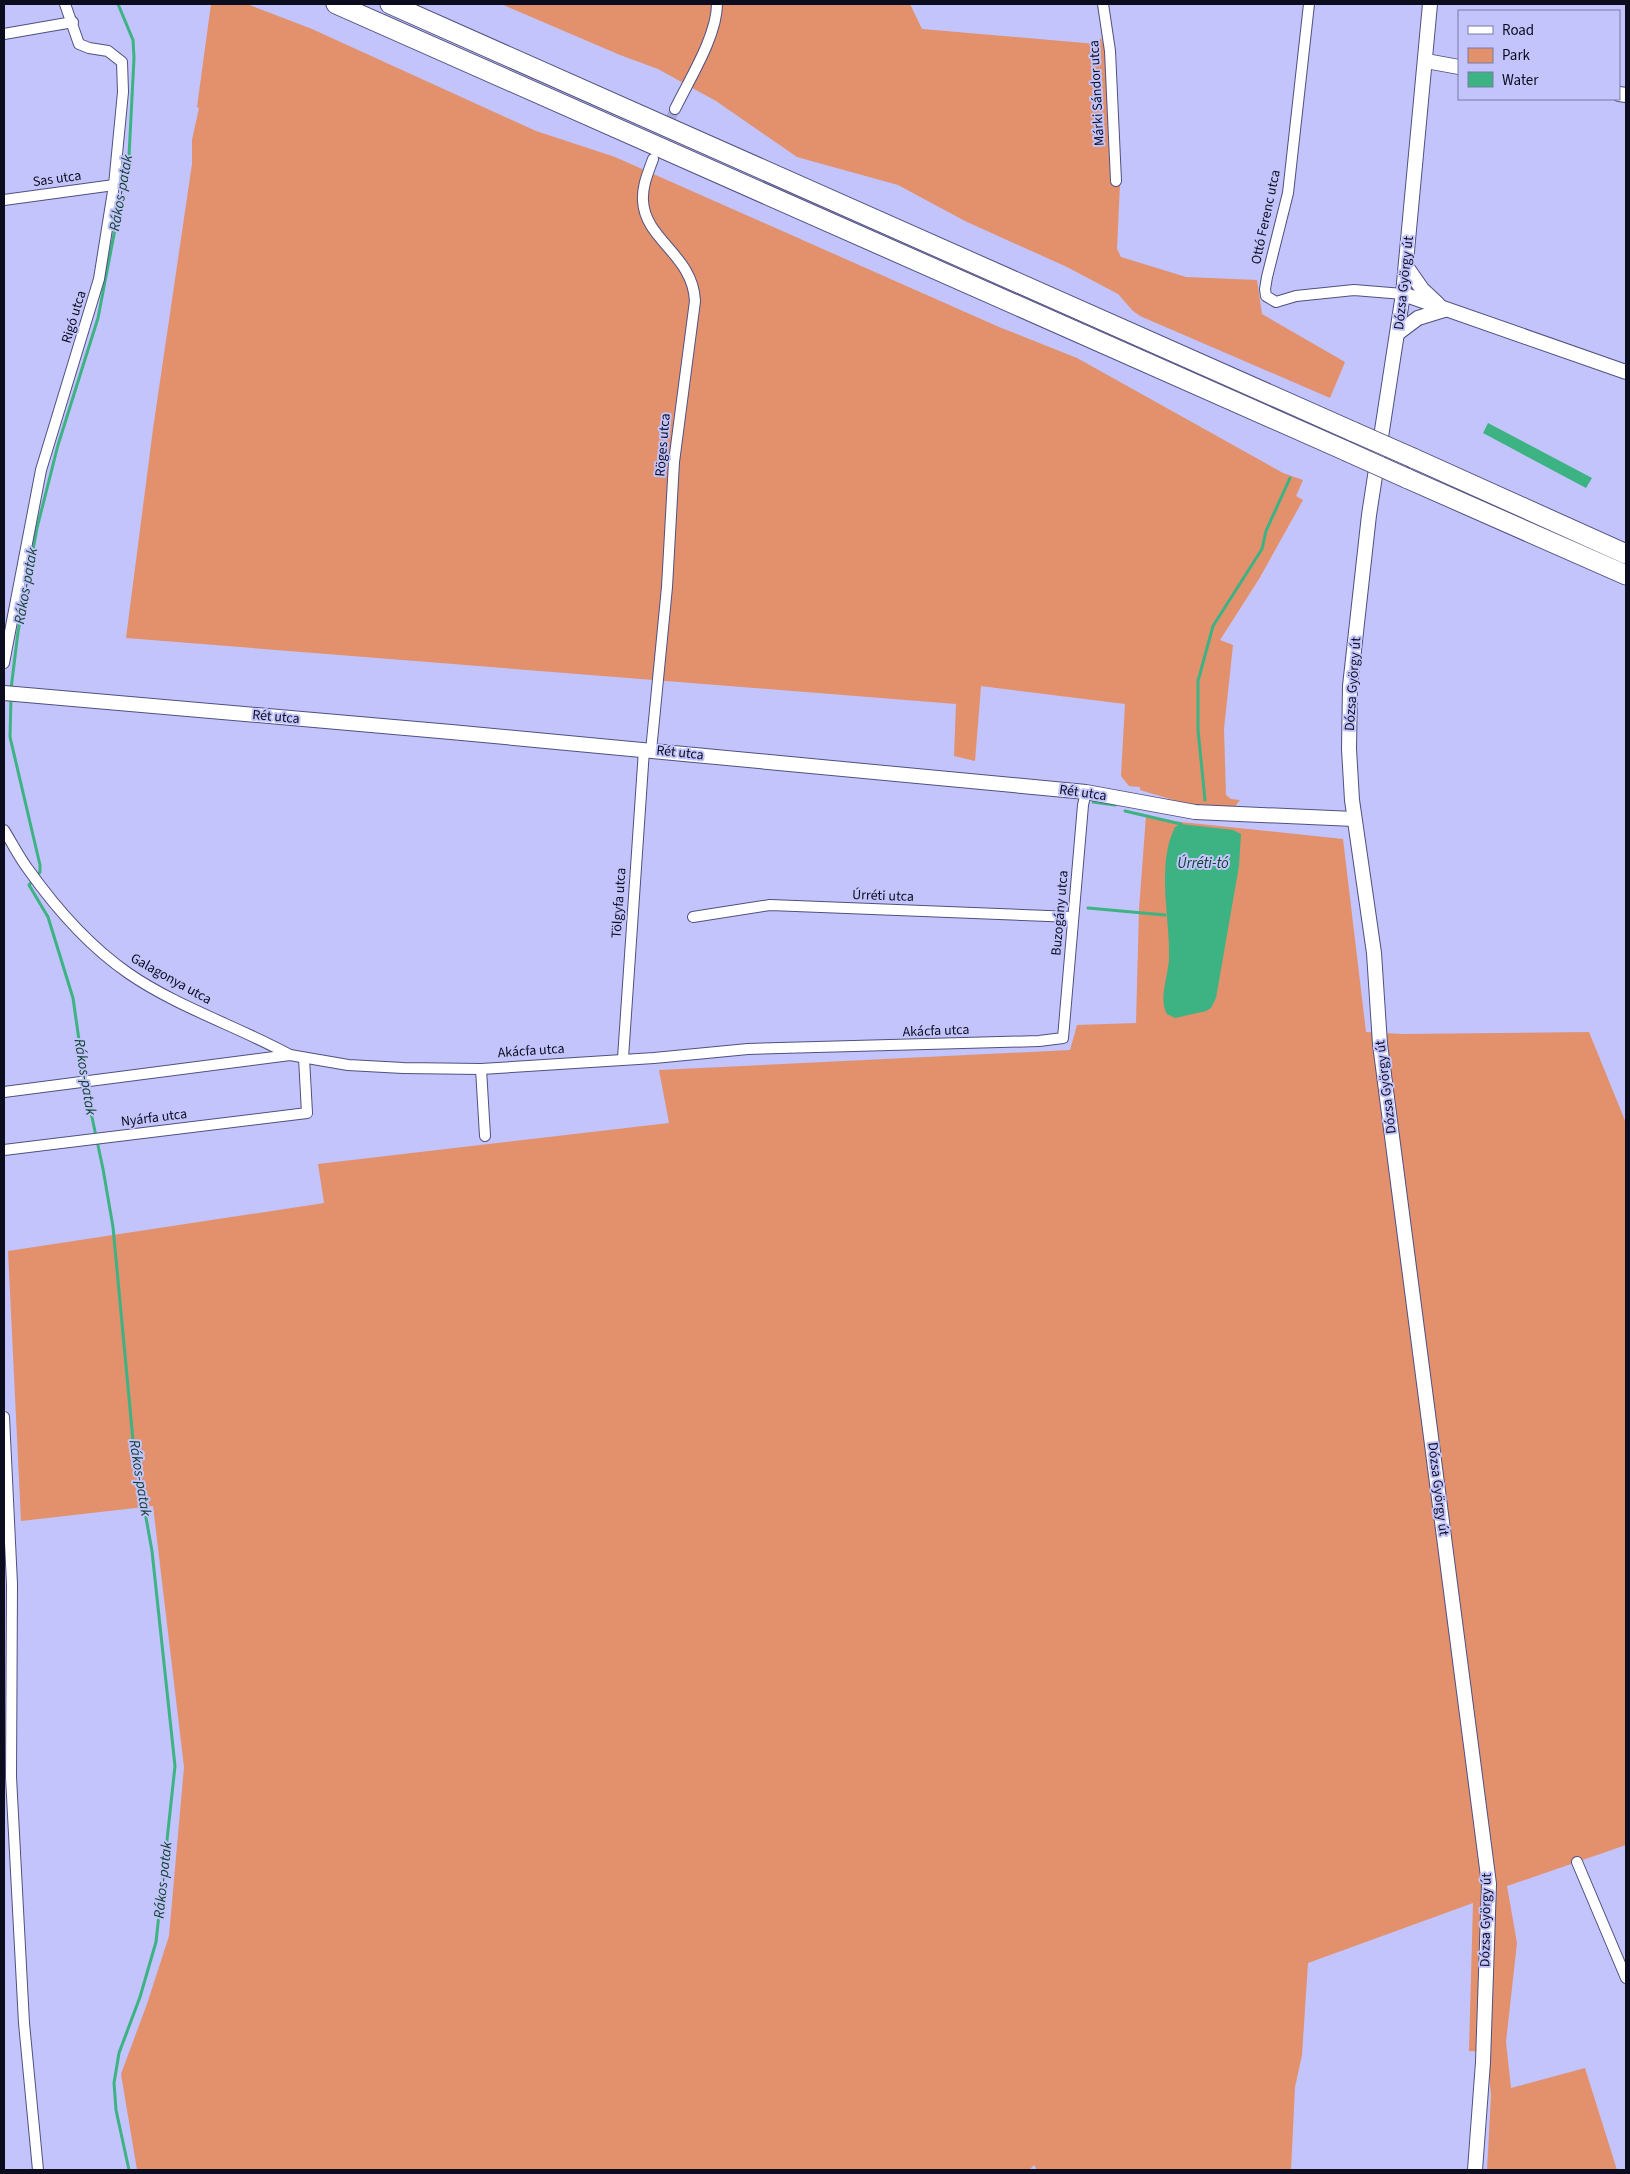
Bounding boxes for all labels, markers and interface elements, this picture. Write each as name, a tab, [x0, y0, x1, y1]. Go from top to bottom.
legend	[1458, 10, 1620, 100]
text: Road	[1502, 20, 1534, 41]
street label: Márki Sándor utca	[1084, 40, 1110, 146]
text: Park	[1502, 45, 1531, 66]
text: Water	[1502, 70, 1539, 91]
water label: Rákos-patak	[104, 152, 138, 233]
street label: Sas utca	[32, 166, 82, 192]
street label: Ottó Ferenc utca	[1246, 168, 1286, 266]
street label: Dózsa György út	[1389, 235, 1419, 331]
street label: Rigó utca	[57, 288, 91, 346]
street label: Röges utca	[650, 413, 676, 477]
water label: Rákos-patak	[9, 545, 43, 626]
street label: Dózsa György út	[1340, 636, 1366, 732]
street label: Rét utca	[251, 705, 301, 729]
street label: Rét utca	[655, 741, 705, 765]
street label: Rét utca	[1058, 780, 1108, 806]
water label: Úrréti-tó	[1177, 853, 1229, 874]
street label: Tölgyfa utca	[607, 867, 631, 939]
street label: Buzogány utca	[1046, 869, 1074, 957]
street label: Úrréti utca	[852, 885, 914, 907]
street label: Galagonya utca	[127, 948, 215, 1010]
street label: Akácfa utca	[902, 1020, 970, 1042]
water label: Rákos-patak	[69, 1037, 102, 1118]
street label: Akácfa utca	[497, 1039, 565, 1063]
street label: Dózsa György út	[1370, 1039, 1402, 1135]
street label: Nyárfa utca	[120, 1104, 188, 1132]
water label: Rákos-patak	[124, 1438, 157, 1519]
street label: Dózsa György út	[1422, 1441, 1454, 1537]
water label: Rákos-patak	[149, 1840, 178, 1920]
street label: Dózsa György út	[1475, 1872, 1497, 1967]

